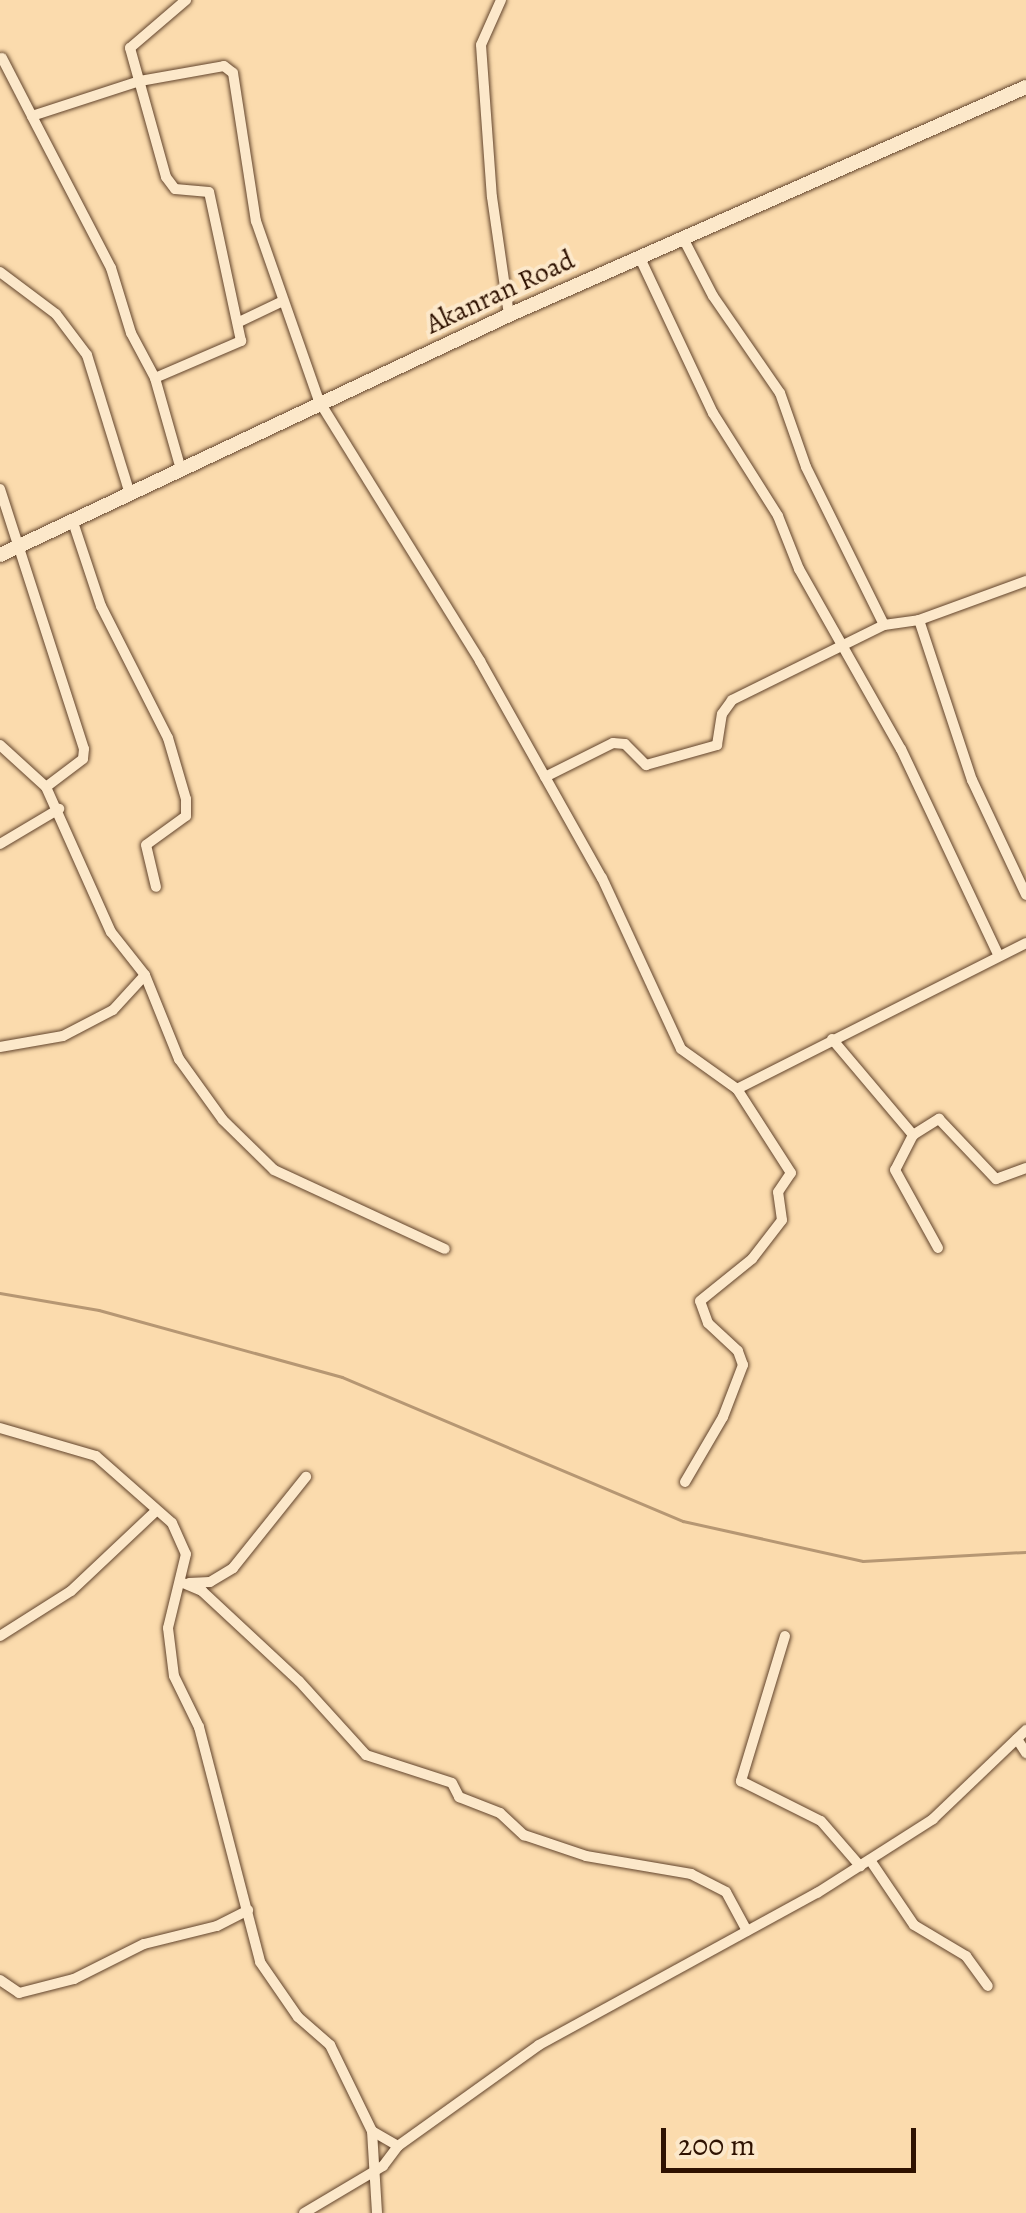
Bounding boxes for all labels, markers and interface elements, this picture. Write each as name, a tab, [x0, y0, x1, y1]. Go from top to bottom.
street label: Akanran Road	[420, 243, 580, 341]
scale bar	[666, 2108, 921, 2170]
text: 200 m	[678, 2125, 755, 2165]

